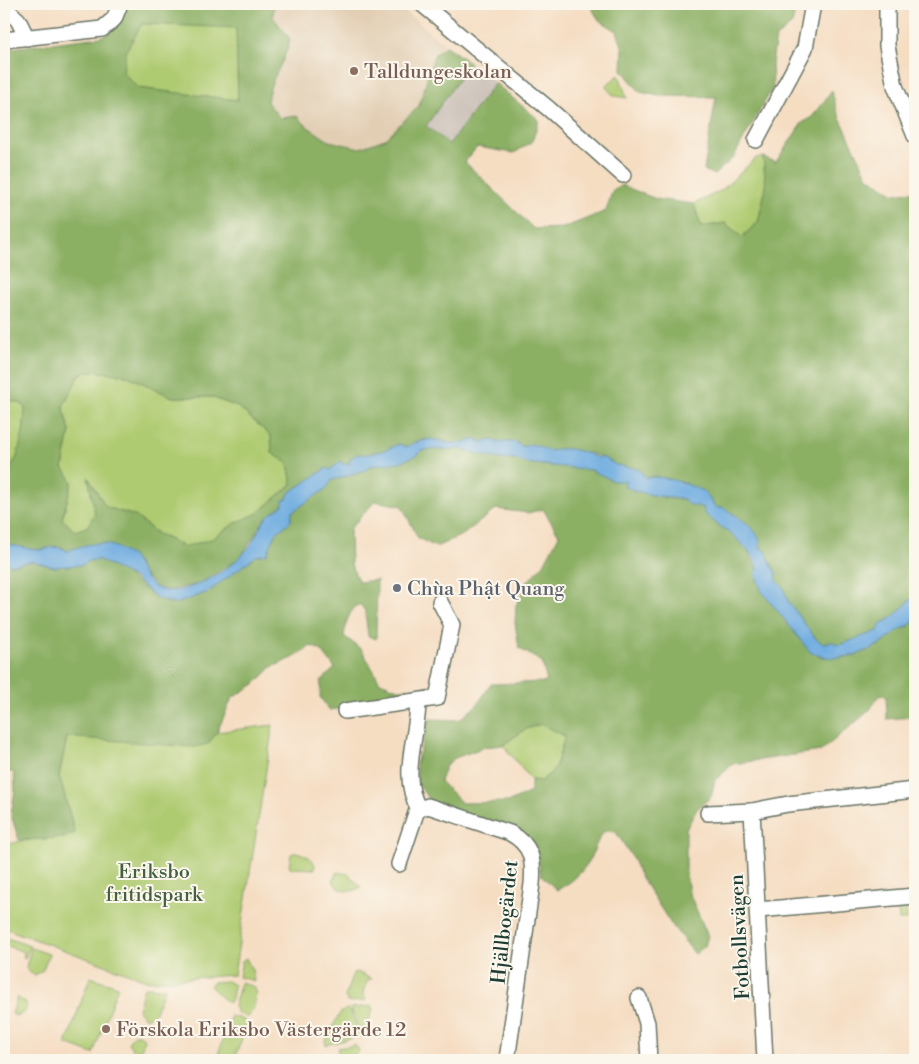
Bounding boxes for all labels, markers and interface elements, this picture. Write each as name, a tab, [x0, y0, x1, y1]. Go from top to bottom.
place label: Talldungeskolan	[364, 60, 512, 85]
marker: Talldungeskolan	[348, 65, 360, 77]
place label: Chùa Phật Quang	[407, 577, 565, 602]
marker: Chùa Phật Quang	[391, 582, 403, 594]
street label: Hjällbogärdet	[487, 859, 524, 985]
park label: Eriksbo fritidspark	[106, 860, 204, 908]
street label: Fotbollsvägen	[725, 873, 756, 1000]
place label: Förskola Eriksbo Västergärde 12	[116, 1018, 406, 1043]
marker: Förskola Eriksbo Västergärde 12	[100, 1023, 112, 1035]

